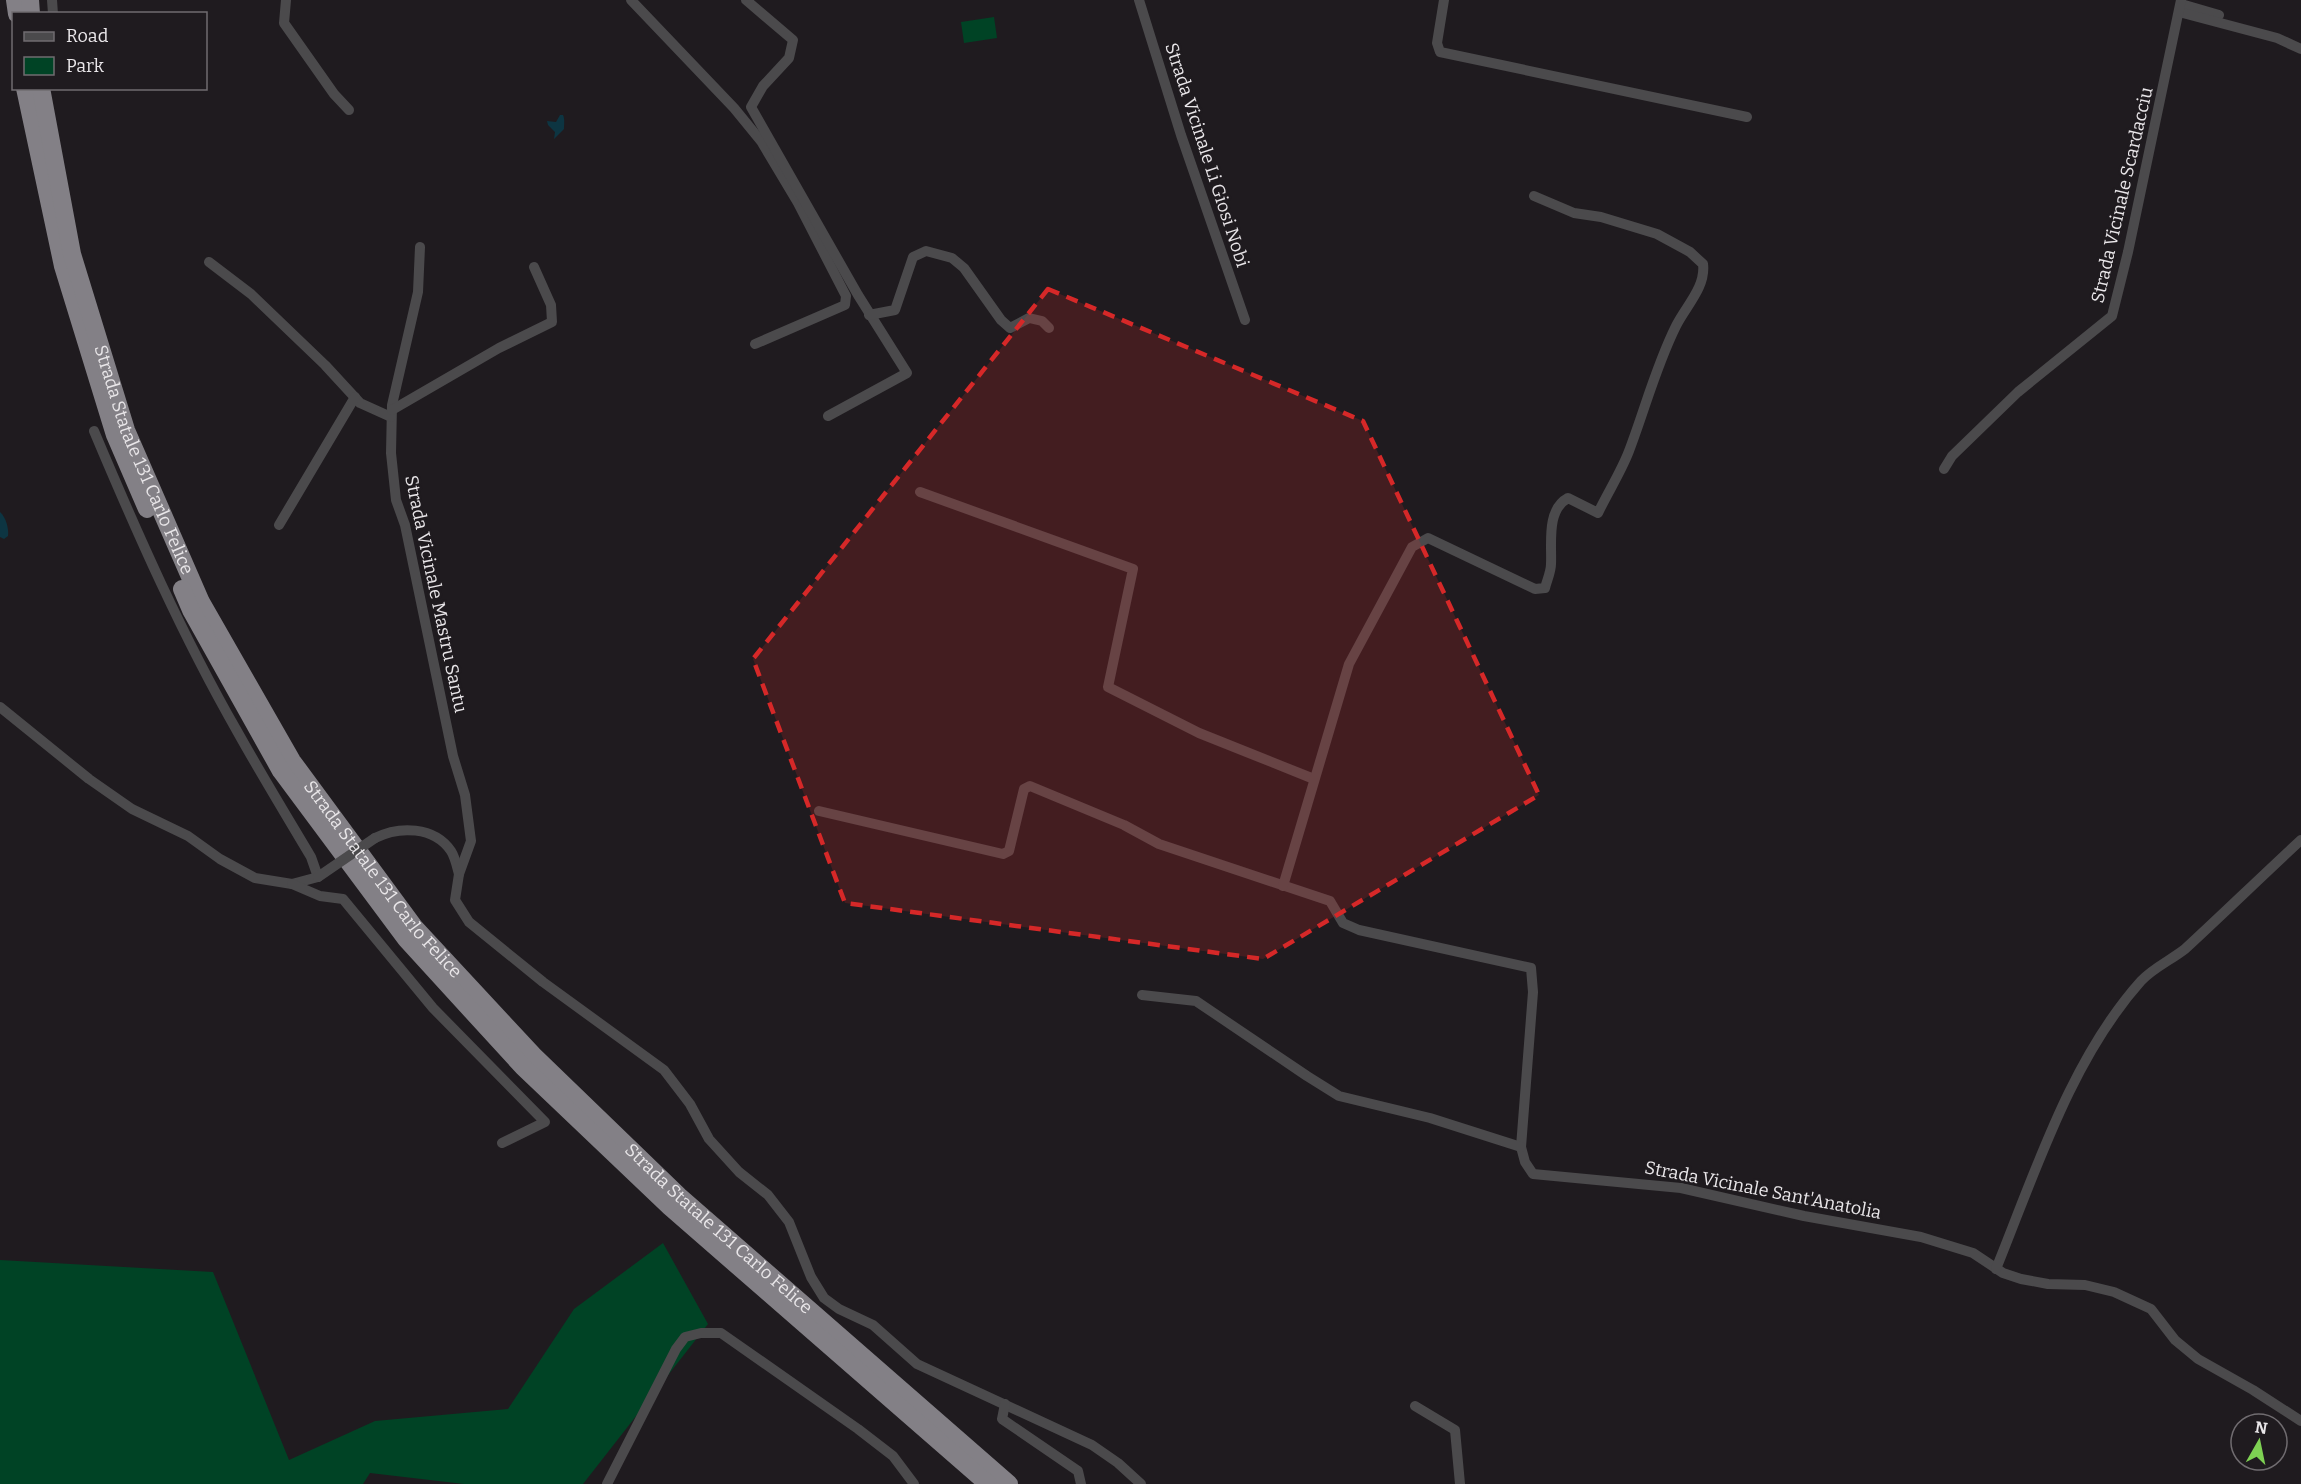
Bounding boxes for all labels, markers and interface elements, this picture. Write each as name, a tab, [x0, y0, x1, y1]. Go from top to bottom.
legend	[12, 12, 207, 90]
text: Road	[66, 25, 109, 47]
street label: Strada Vicinale Li Giosi Nobi	[1160, 40, 1254, 270]
text: Park	[66, 55, 105, 77]
street label: Strada Vicinale Scardacciu	[2086, 85, 2158, 305]
street label: Strada Statale 131 Carlo Felice	[90, 342, 199, 578]
street label: Strada Vicinale Mastru Santu	[400, 473, 472, 715]
street label: Strada Statale 131 Carlo Felice	[299, 776, 467, 982]
street label: Strada Statale 131 Carlo Felice	[620, 1139, 817, 1319]
street label: Strada Vicinale Sant'Anatolia	[1643, 1156, 1883, 1224]
north arrow	[2229, 1412, 2289, 1472]
text: N	[2254, 1417, 2269, 1438]

